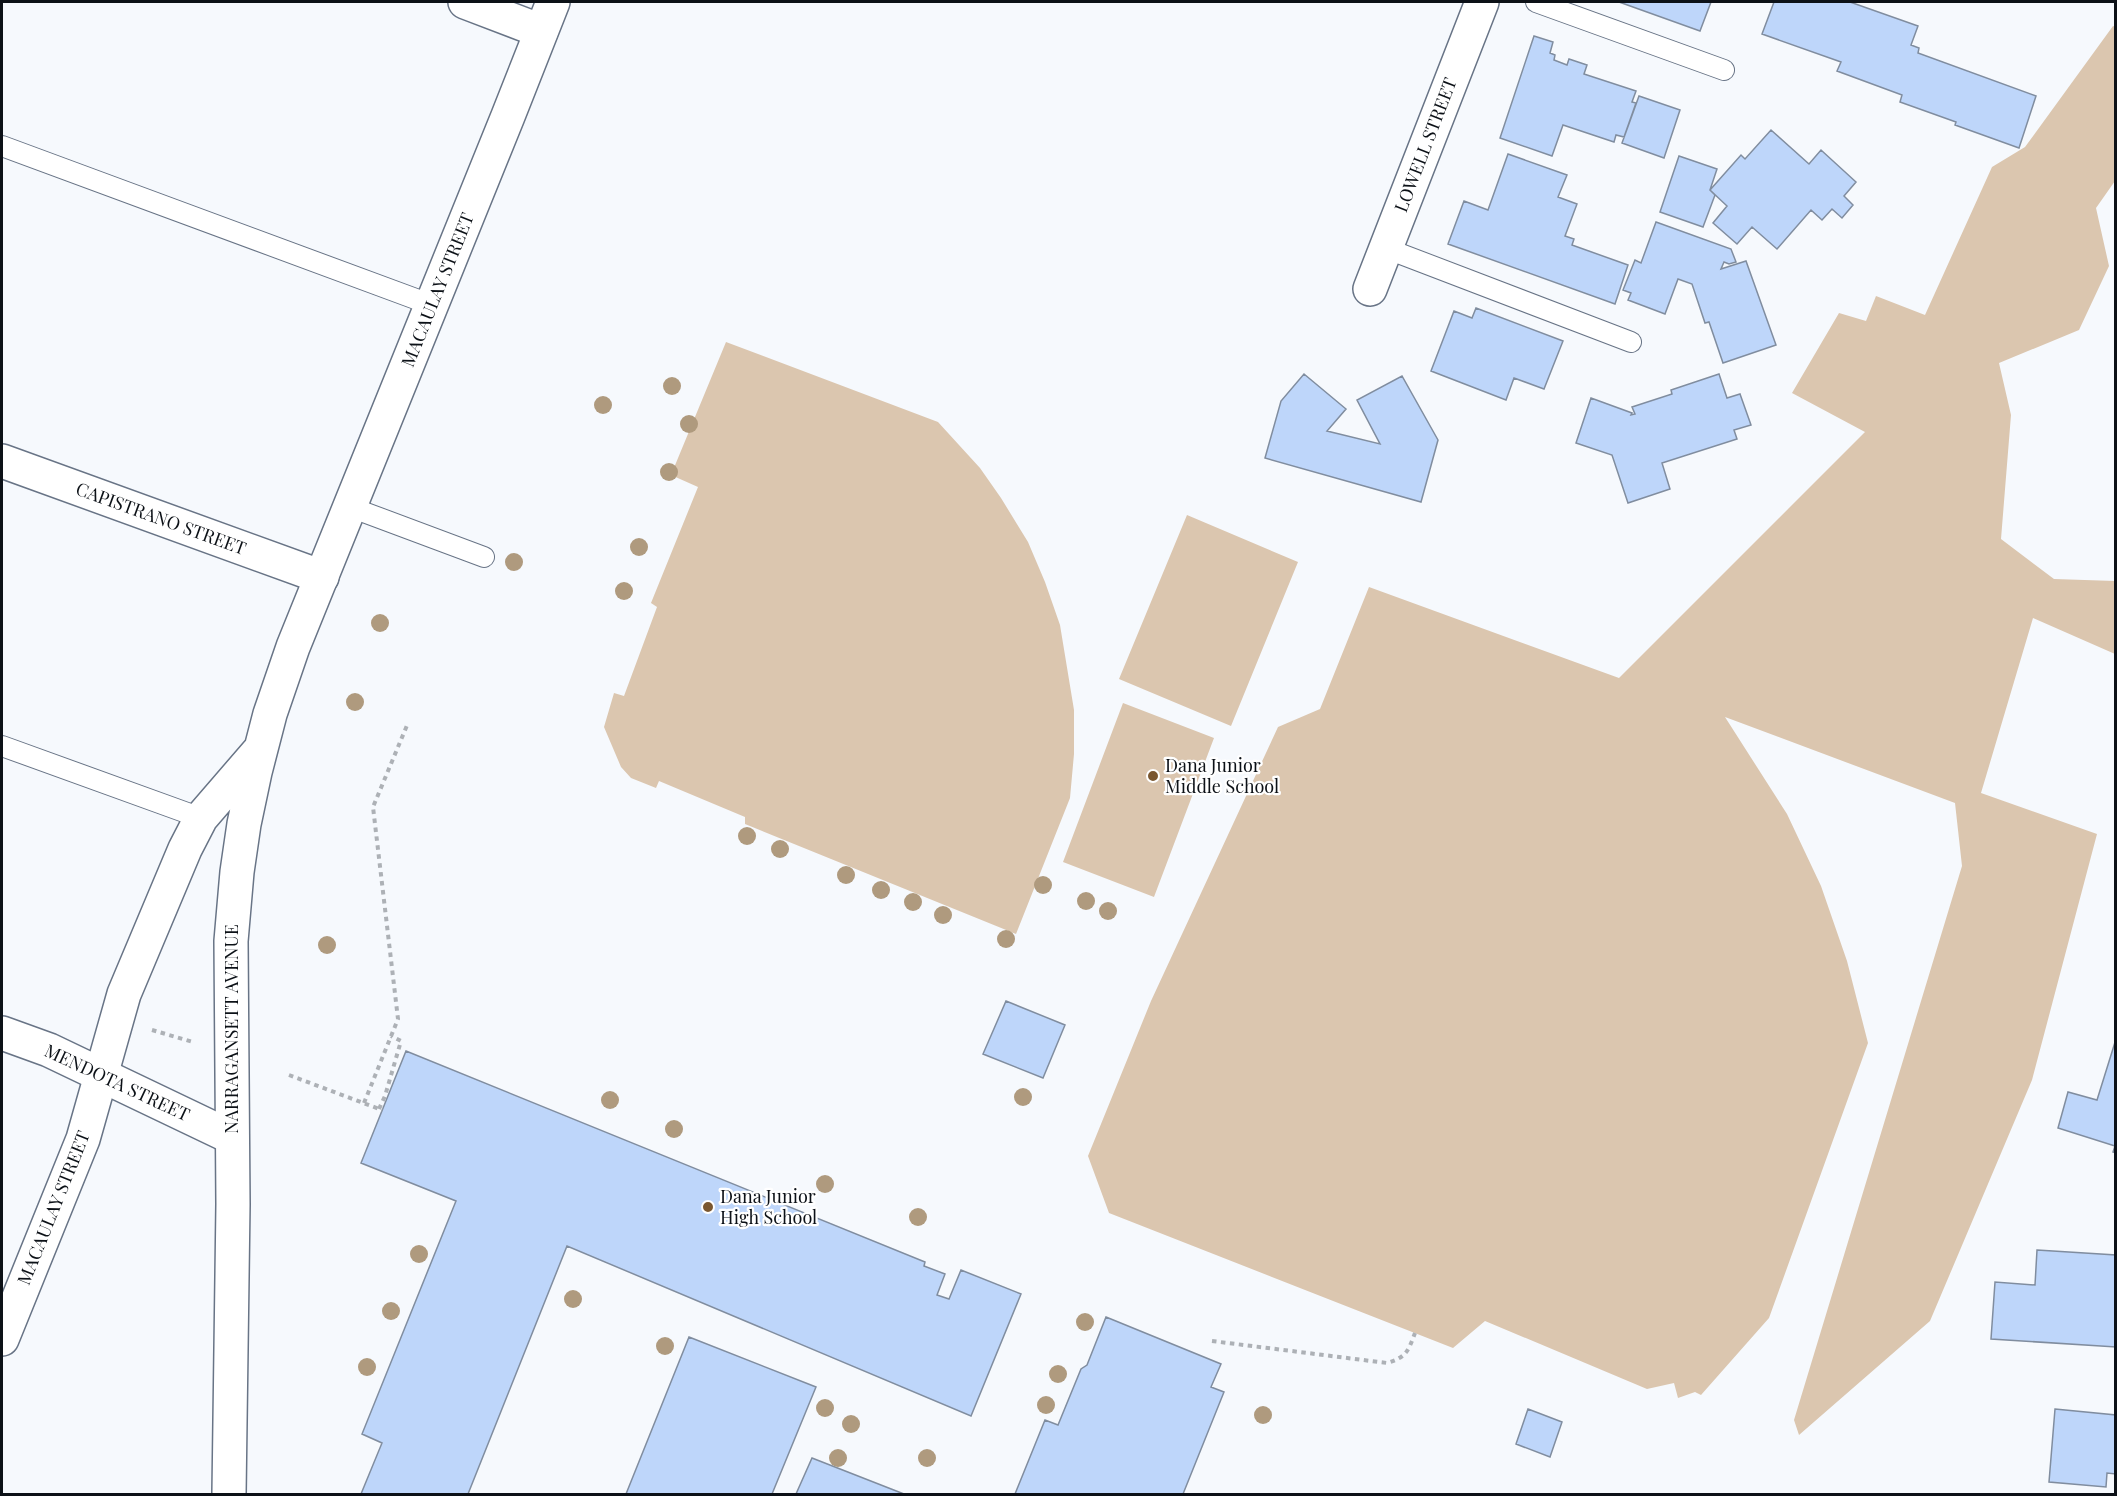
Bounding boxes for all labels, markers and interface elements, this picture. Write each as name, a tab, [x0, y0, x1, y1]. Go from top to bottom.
street label: LOWELL STREET	[1388, 74, 1462, 215]
street label: MACAULAY STREET	[395, 209, 479, 370]
street label: CAPISTRANO STREET	[73, 476, 250, 560]
place label: Dana Junior Middle School	[1165, 753, 1279, 798]
marker: Dana Junior Middle School	[1146, 769, 1160, 783]
street label: NARRAGANSETT AVENUE	[219, 924, 243, 1134]
street label: MENDOTA STREET	[41, 1038, 194, 1126]
street label: MACAULAY STREET	[11, 1127, 95, 1288]
place label: Dana Junior High School	[720, 1184, 817, 1229]
marker: Dana Junior High School	[701, 1200, 715, 1214]

